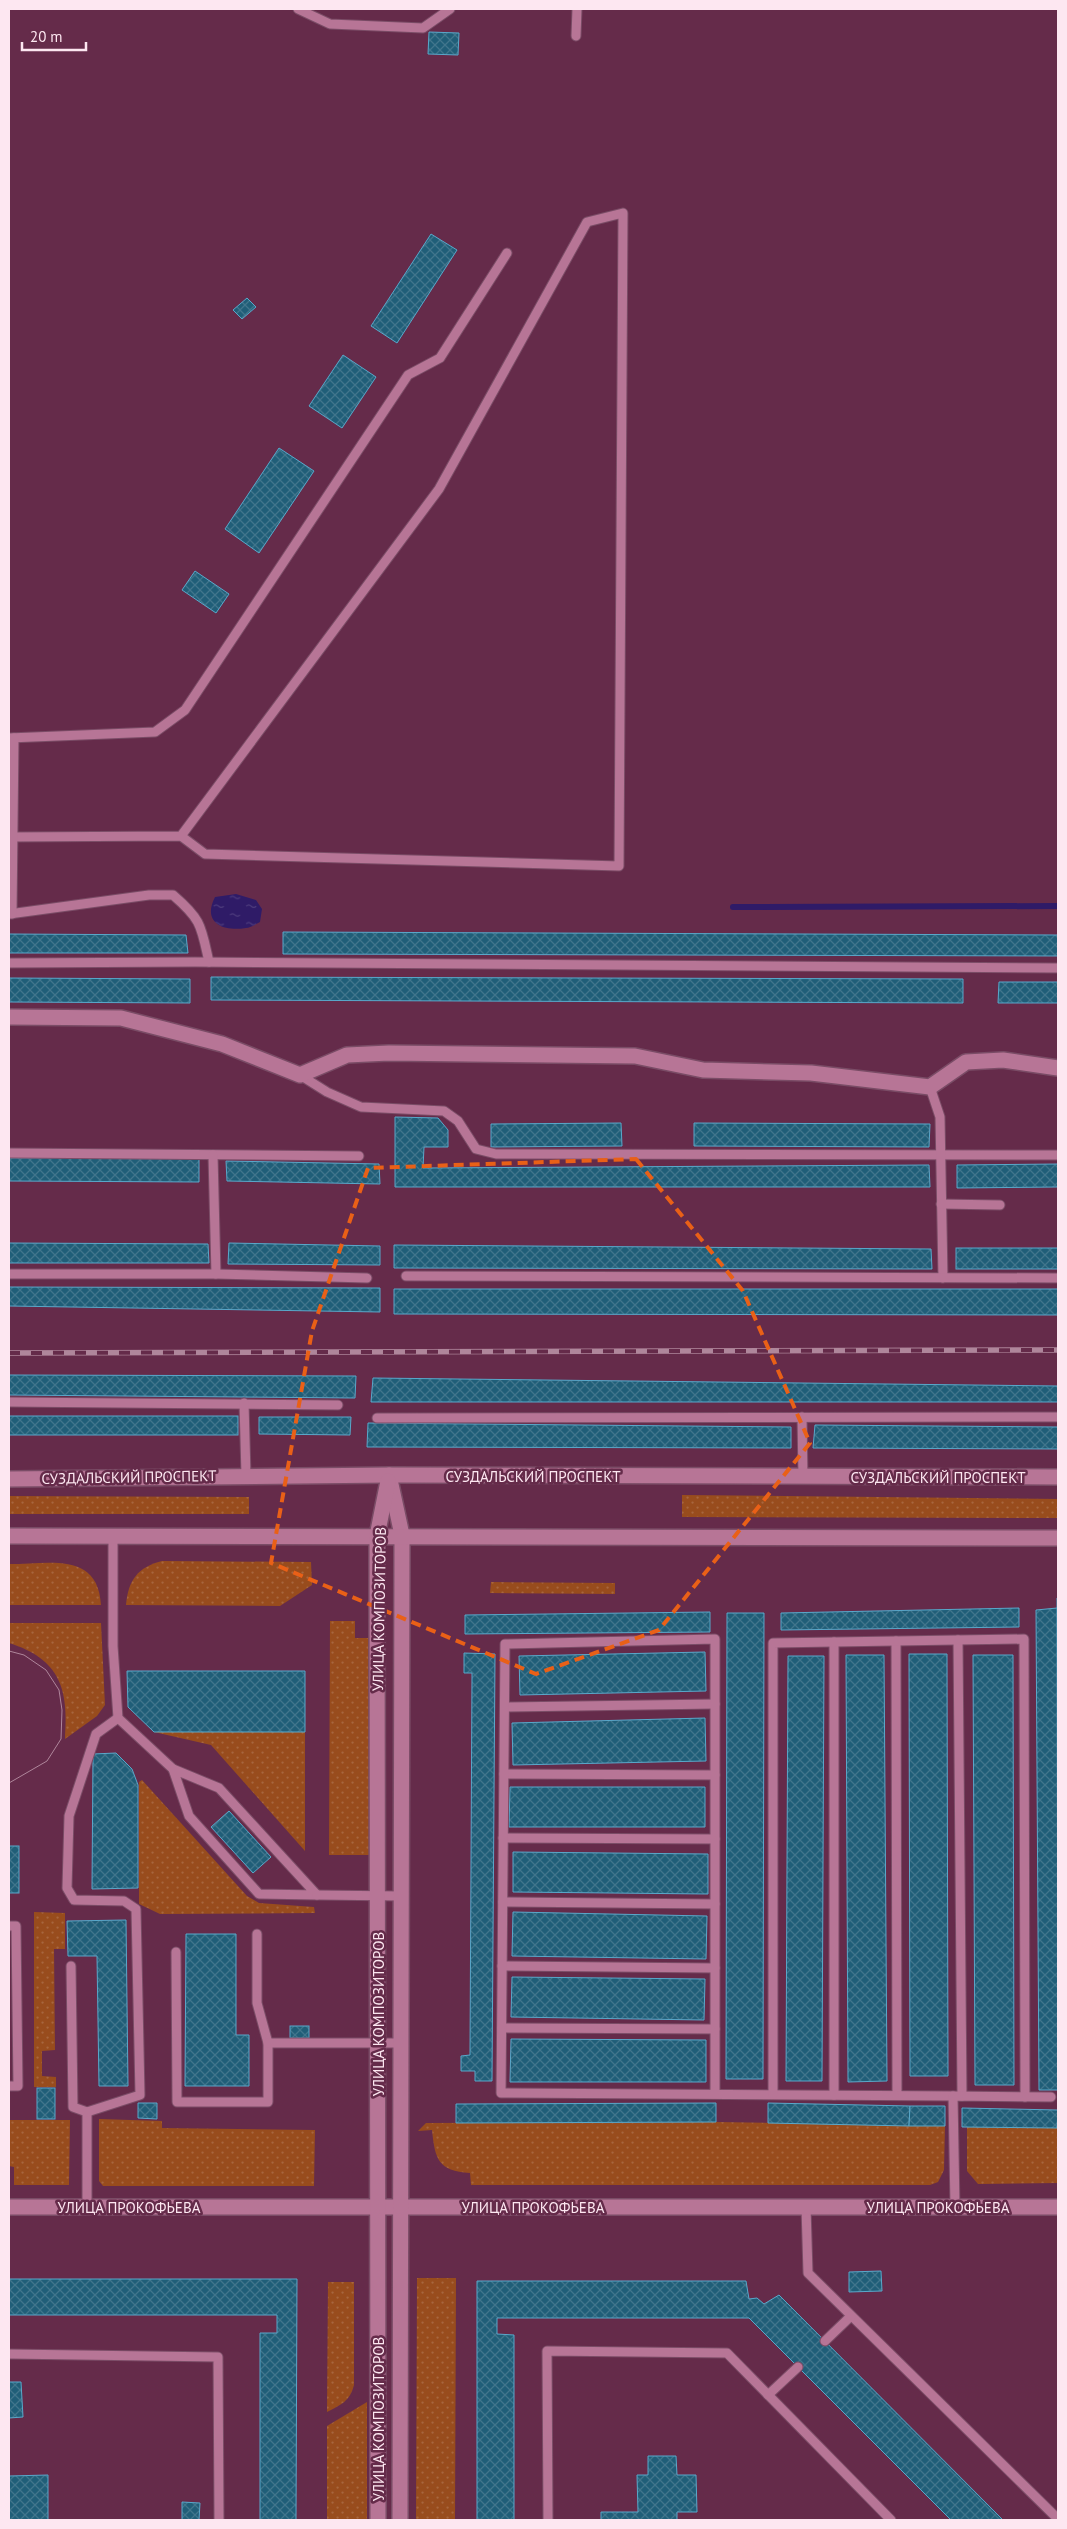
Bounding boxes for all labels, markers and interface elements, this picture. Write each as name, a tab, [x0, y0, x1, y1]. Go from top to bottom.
scale bar	[22, 20, 86, 52]
text: 20 m	[30, 27, 63, 46]
street label: СУЗДАЛЬСКИЙ ПРОСПЕКТ	[41, 1466, 217, 1488]
street label: СУЗДАЛЬСКИЙ ПРОСПЕКТ	[446, 1467, 621, 1486]
street label: СУЗДАЛЬСКИЙ ПРОСПЕКТ	[851, 1468, 1026, 1487]
street label: УЛИЦА КОМПОЗИТОРОВ	[368, 1527, 390, 1691]
street label: УЛИЦА КОМПОЗИТОРОВ	[369, 1932, 388, 2096]
street label: УЛИЦА ПРОКОФЬЕВА	[58, 2198, 201, 2217]
street label: УЛИЦА ПРОКОФЬЕВА	[462, 2198, 605, 2217]
street label: УЛИЦА ПРОКОФЬЕВА	[867, 2198, 1010, 2217]
street label: УЛИЦА КОМПОЗИТОРОВ	[369, 2337, 388, 2501]

